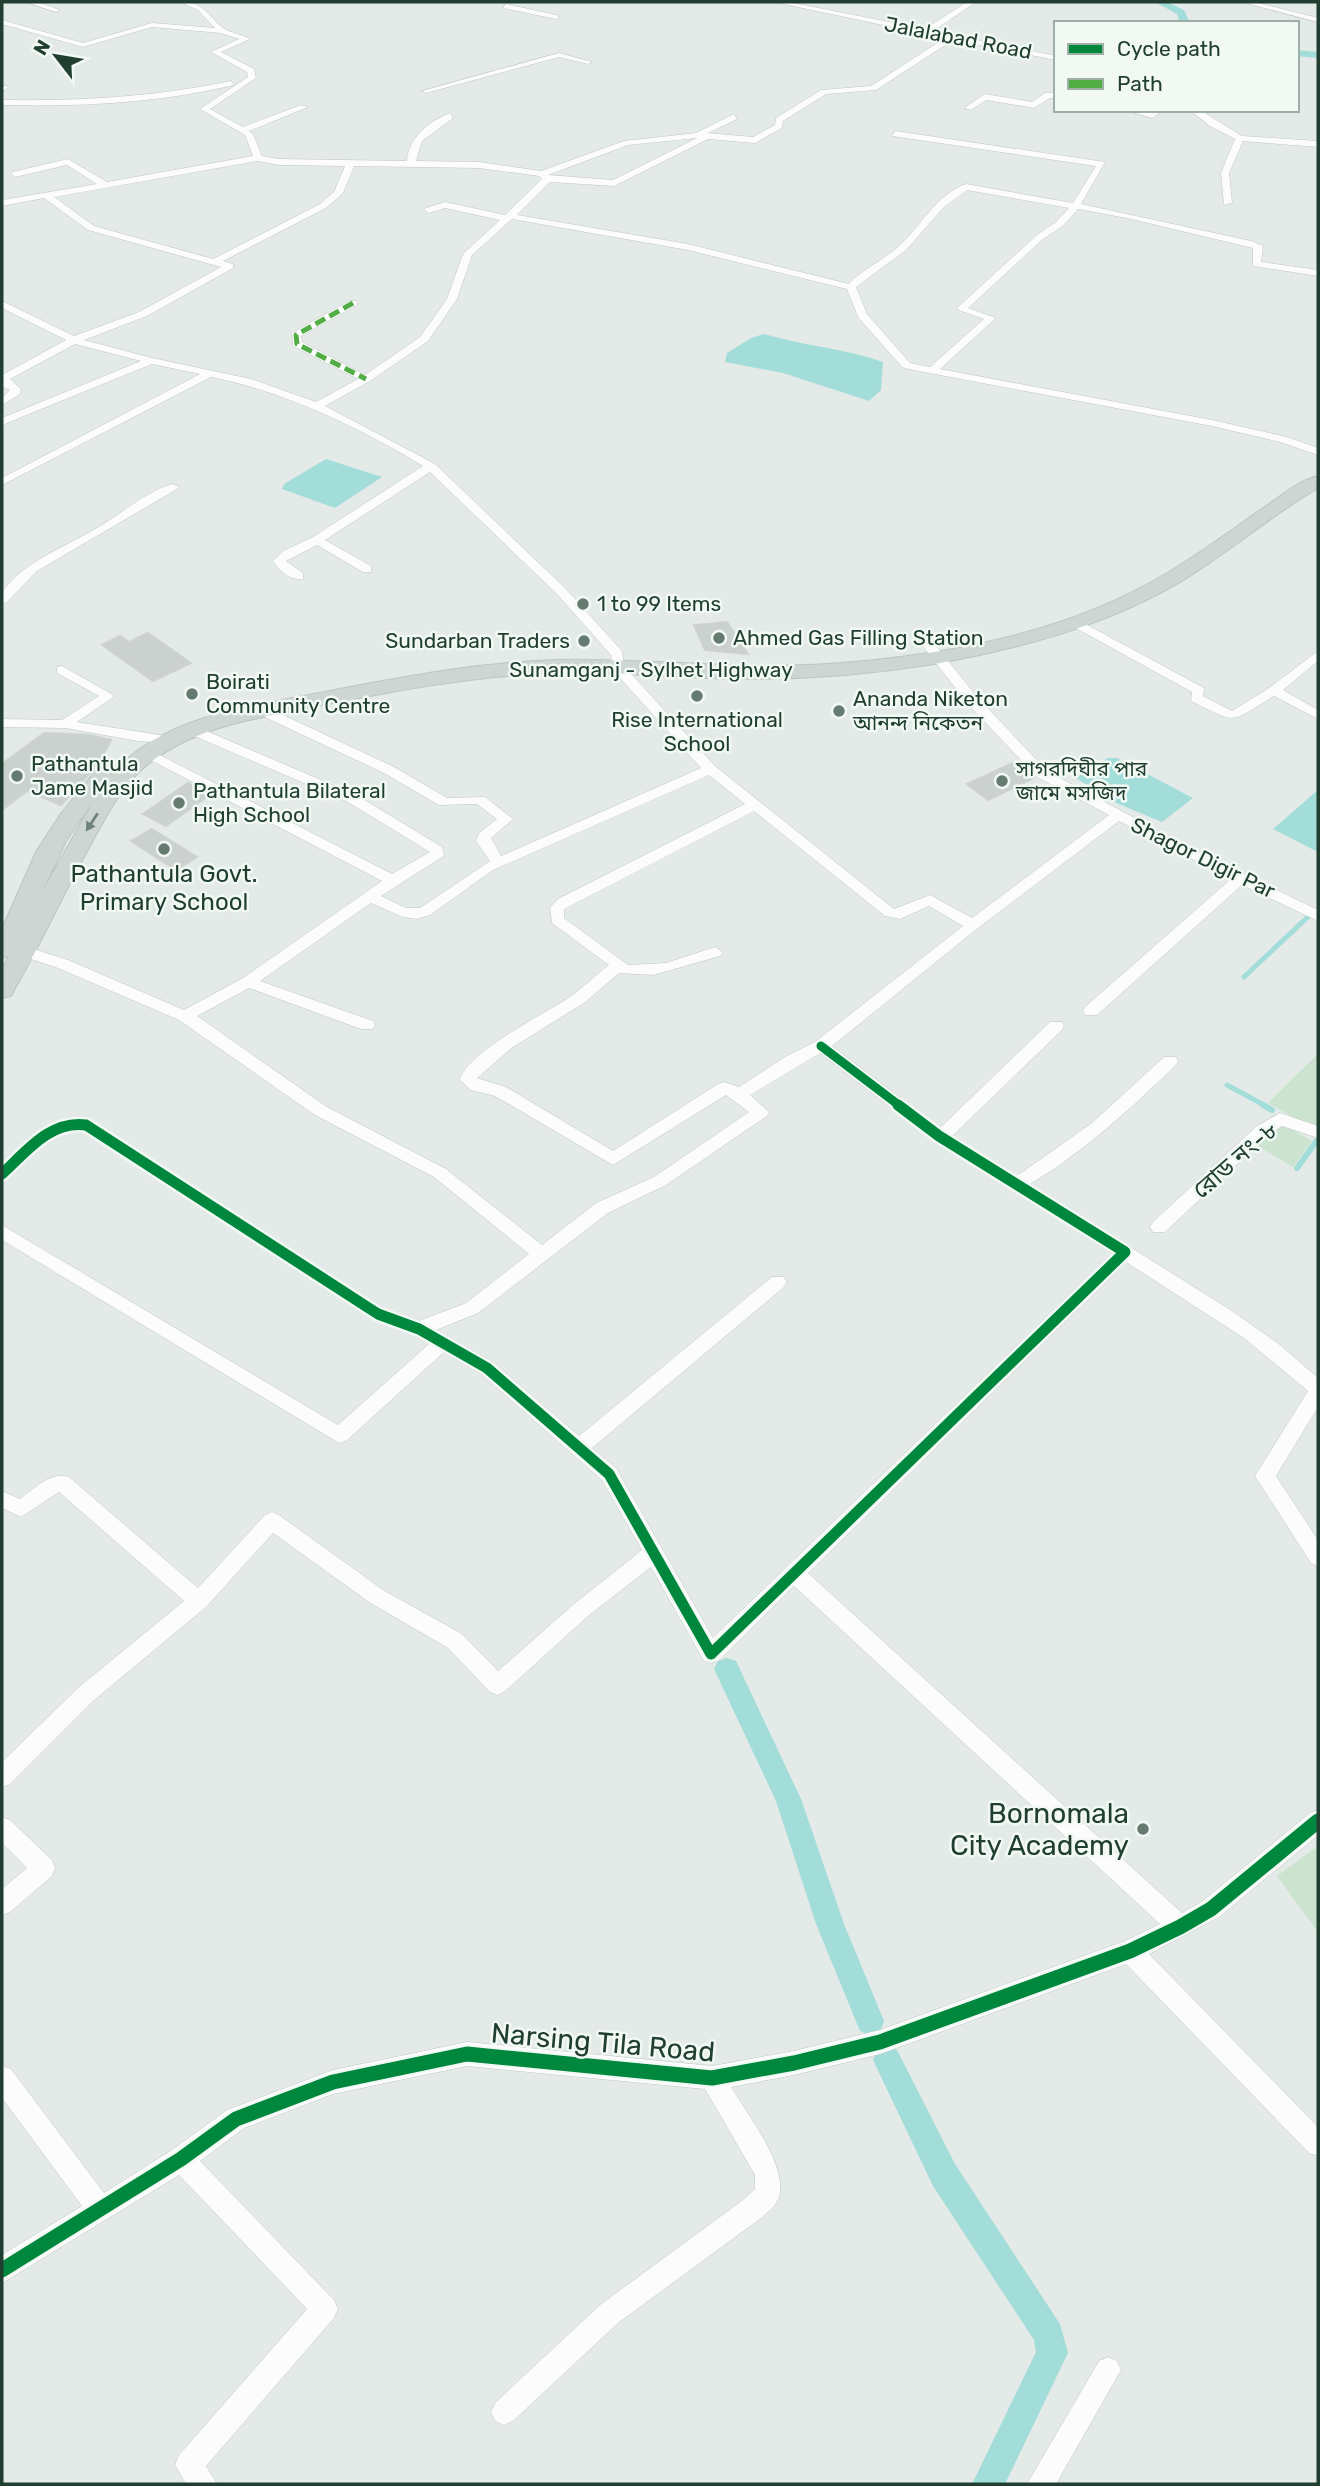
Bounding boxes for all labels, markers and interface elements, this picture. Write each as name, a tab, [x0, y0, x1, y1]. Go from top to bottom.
street label: Jalalabad Road	[882, 11, 1034, 64]
north arrow	[21, 21, 91, 91]
legend	[1054, 21, 1299, 112]
text: N	[28, 36, 55, 59]
text: Cycle path	[1117, 36, 1221, 61]
text: Path	[1117, 71, 1163, 96]
place label: 1 to 99 Items	[597, 591, 721, 616]
marker: 1 to 99 Items	[575, 596, 591, 612]
place label: Ahmed Gas Filling Station	[733, 625, 984, 650]
place label: Sundarban Traders	[385, 628, 570, 653]
marker: Ahmed Gas Filling Station	[711, 630, 727, 646]
marker: Sundarban Traders	[576, 633, 592, 649]
street label: Sunamganj - Sylhet Highway	[509, 657, 793, 682]
place label: Boirati Community Centre	[206, 669, 390, 718]
marker: Boirati Community Centre	[184, 686, 200, 702]
place label: Ananda Niketon আনন্দ নিকেতন	[852, 686, 1008, 735]
marker: Rise International School	[689, 688, 705, 704]
marker: Ananda Niketon আনন্দ নিকেতন	[831, 703, 847, 719]
place label: Rise International School	[611, 707, 783, 756]
place label: Pathantula Jame Masjid	[31, 751, 153, 800]
place label: সাগরদিঘীর পার জামে মসজিদ	[1015, 756, 1148, 805]
marker: Pathantula Jame Masjid	[9, 768, 25, 784]
marker: সাগরদিঘীর পার জামে মসজিদ	[994, 773, 1010, 789]
place label: Pathantula Bilateral High School	[193, 778, 386, 827]
marker: Pathantula Bilateral High School	[171, 795, 187, 811]
one-way arrow	[85, 812, 98, 831]
street label: Shagor Digir Par	[1127, 812, 1279, 903]
marker: Pathantula Govt. Primary School	[156, 841, 172, 857]
place label: Pathantula Govt. Primary School	[70, 860, 258, 916]
street label: রোড নং-৮	[1187, 1116, 1283, 1204]
place label: Bornomala City Academy	[950, 1797, 1129, 1862]
marker: Bornomala City Academy	[1135, 1821, 1151, 1837]
street label: Narsing Tila Road	[490, 2016, 716, 2069]

